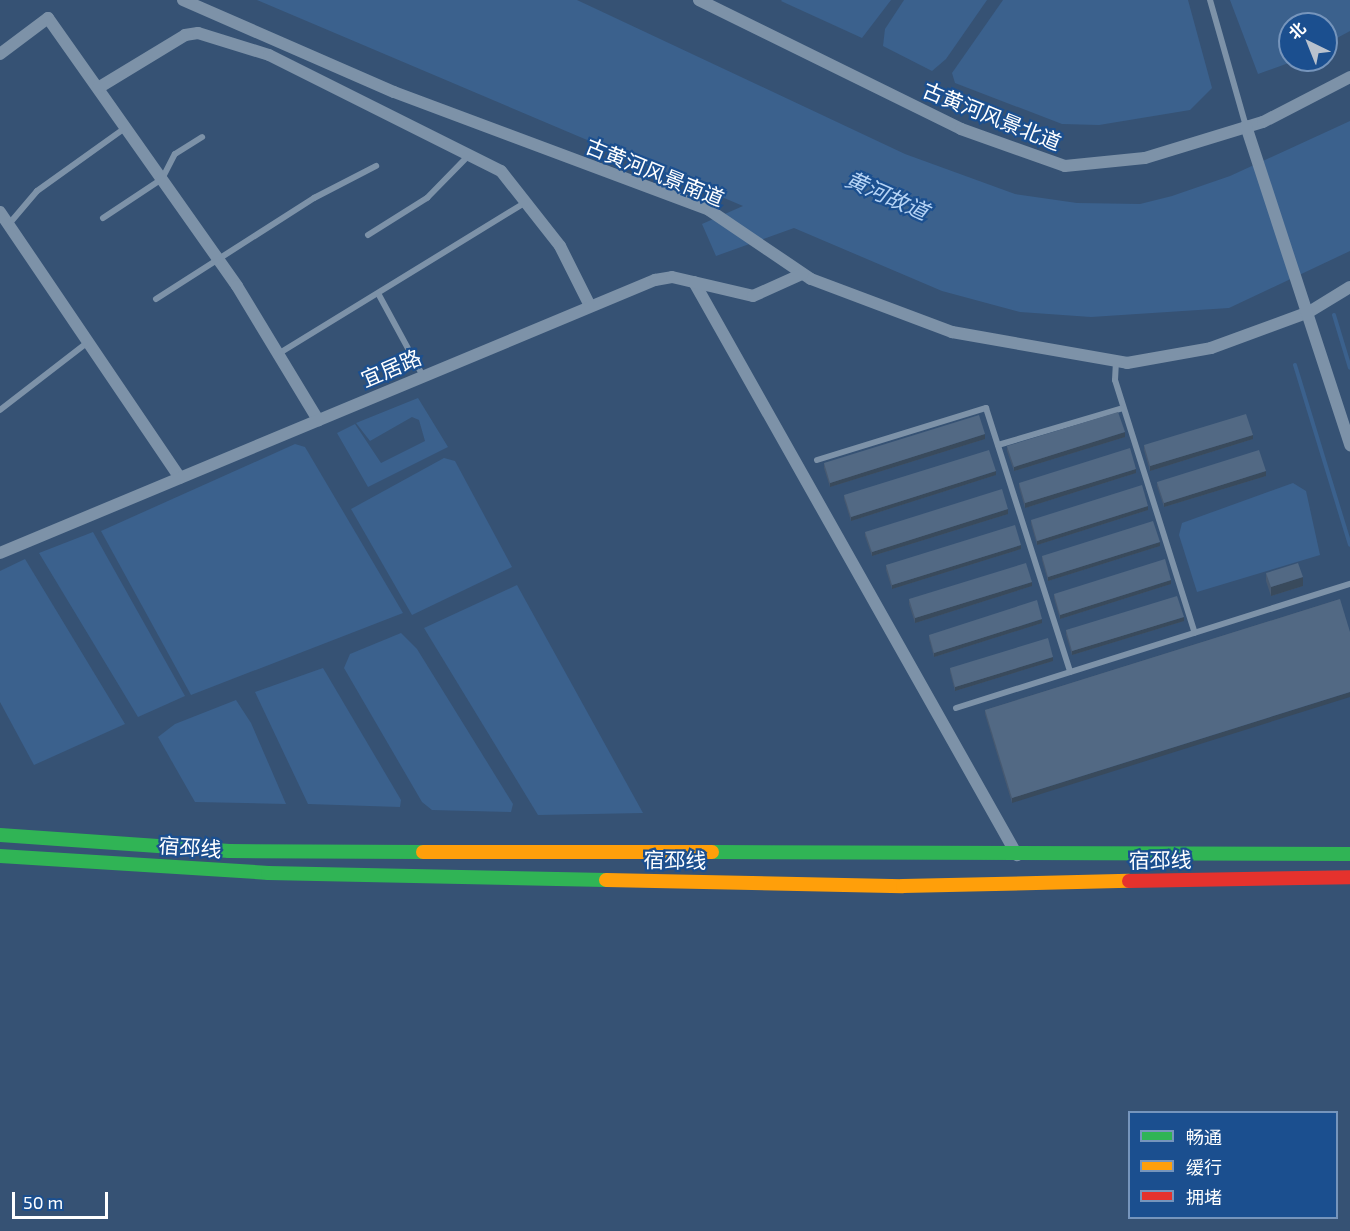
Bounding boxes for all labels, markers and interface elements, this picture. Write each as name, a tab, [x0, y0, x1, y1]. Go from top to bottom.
north arrow	[1278, 12, 1338, 72]
text: 北	[1284, 18, 1309, 42]
street label: 古黄河风景北道	[919, 77, 1065, 155]
street label: 古黄河风景南道	[582, 133, 728, 211]
water label: 黄河故道	[841, 165, 933, 225]
street label: 宜居路	[357, 344, 425, 392]
street label: 宿邳线	[158, 832, 222, 862]
street label: 宿邳线	[643, 847, 707, 873]
street label: 宿邳线	[1128, 847, 1192, 873]
legend	[1128, 1111, 1338, 1219]
text: 畅通	[1186, 1126, 1222, 1148]
text: 缓行	[1186, 1156, 1222, 1178]
scale bar	[15, 1180, 111, 1218]
text: 拥堵	[1186, 1186, 1222, 1208]
text: 50 m	[23, 1191, 63, 1213]

